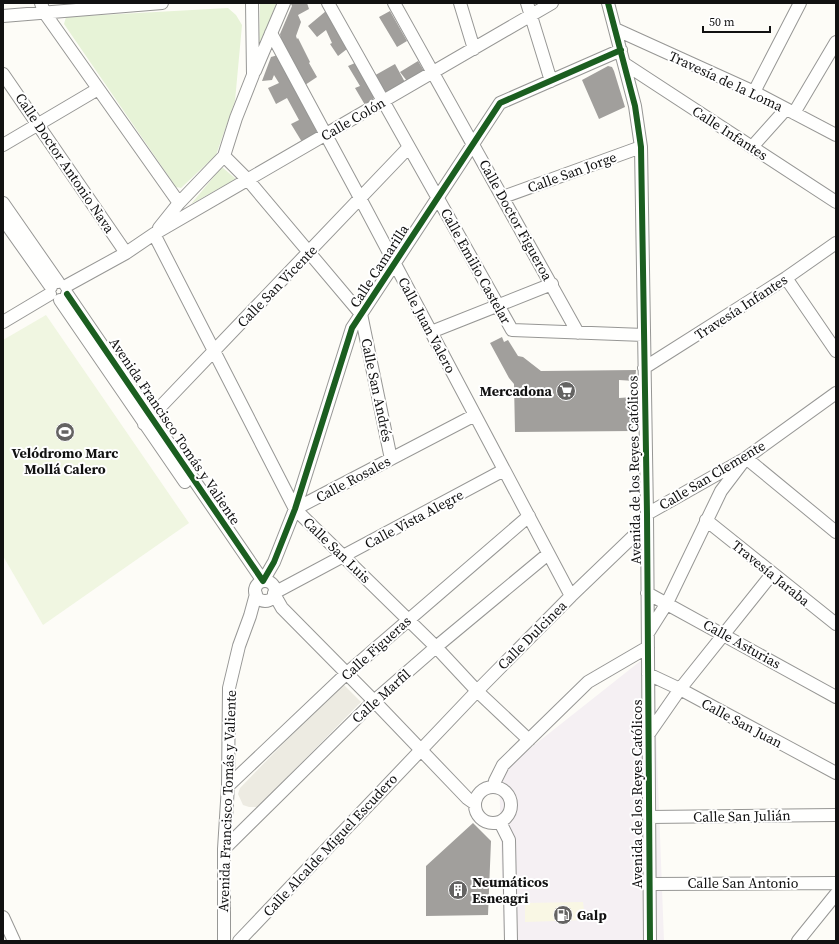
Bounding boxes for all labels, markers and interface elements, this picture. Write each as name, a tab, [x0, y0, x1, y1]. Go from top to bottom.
scale bar	[703, 8, 770, 34]
text: 50 m	[709, 14, 735, 30]
street label: Travesía de la Loma	[666, 46, 787, 117]
street label: Calle Doctor Antonio Nava	[11, 89, 120, 238]
street label: Calle Colón	[317, 92, 389, 146]
street label: Calle Infantes	[688, 101, 772, 165]
street label: Calle San Jorge	[525, 147, 619, 197]
street label: Calle Doctor Figueroa	[474, 156, 558, 285]
street label: Calle Emilio Castelar	[436, 204, 516, 328]
street label: Calle Camarilla	[345, 220, 414, 312]
street label: Calle San Vicente	[232, 240, 322, 332]
street label: Travesía Infantes	[691, 269, 791, 345]
street label: Calle Juan Valero	[393, 273, 461, 377]
street label: Avenida Francisco Tomás y Valiente	[105, 333, 245, 529]
street label: Calle San Andrés	[356, 336, 398, 444]
street label: Avenida de los Reyes Católicos	[622, 375, 646, 565]
supermarket icon: Mercadona	[555, 380, 577, 402]
place label: Mercadona	[480, 381, 553, 401]
sports icon: Velódromo Marc Mollá Calero	[54, 421, 76, 443]
street label: Calle San Clemente	[655, 435, 769, 515]
place label: Velódromo Marc Mollá Calero	[12, 443, 118, 479]
street label: Calle Rosales	[312, 451, 394, 507]
street label: Calle Vista Alegre	[361, 485, 467, 553]
street label: Calle San Luis	[299, 513, 375, 587]
street label: Travesía Jaraba	[728, 535, 815, 611]
street label: Calle Dulcinea	[493, 595, 572, 674]
street label: Calle Figueras	[337, 611, 415, 685]
street label: Calle Asturias	[700, 614, 784, 674]
street label: Calle Marfil	[347, 664, 415, 728]
street label: Avenida Francisco Tomás y Valiente	[213, 690, 241, 912]
street label: Calle San Juan	[698, 693, 787, 753]
street label: Avenida de los Reyes Católicos	[627, 699, 647, 889]
street label: Calle Alcalde Miguel Escudero	[258, 769, 402, 921]
street label: Calle San Julián	[693, 805, 791, 827]
place label: Neumáticos Esneagri	[472, 872, 549, 908]
street label: Calle San Antonio	[688, 873, 799, 893]
building icon: Neumáticos Esneagri	[447, 879, 469, 901]
fuel station icon: Galp	[552, 904, 574, 926]
place label: Galp	[577, 905, 607, 925]

